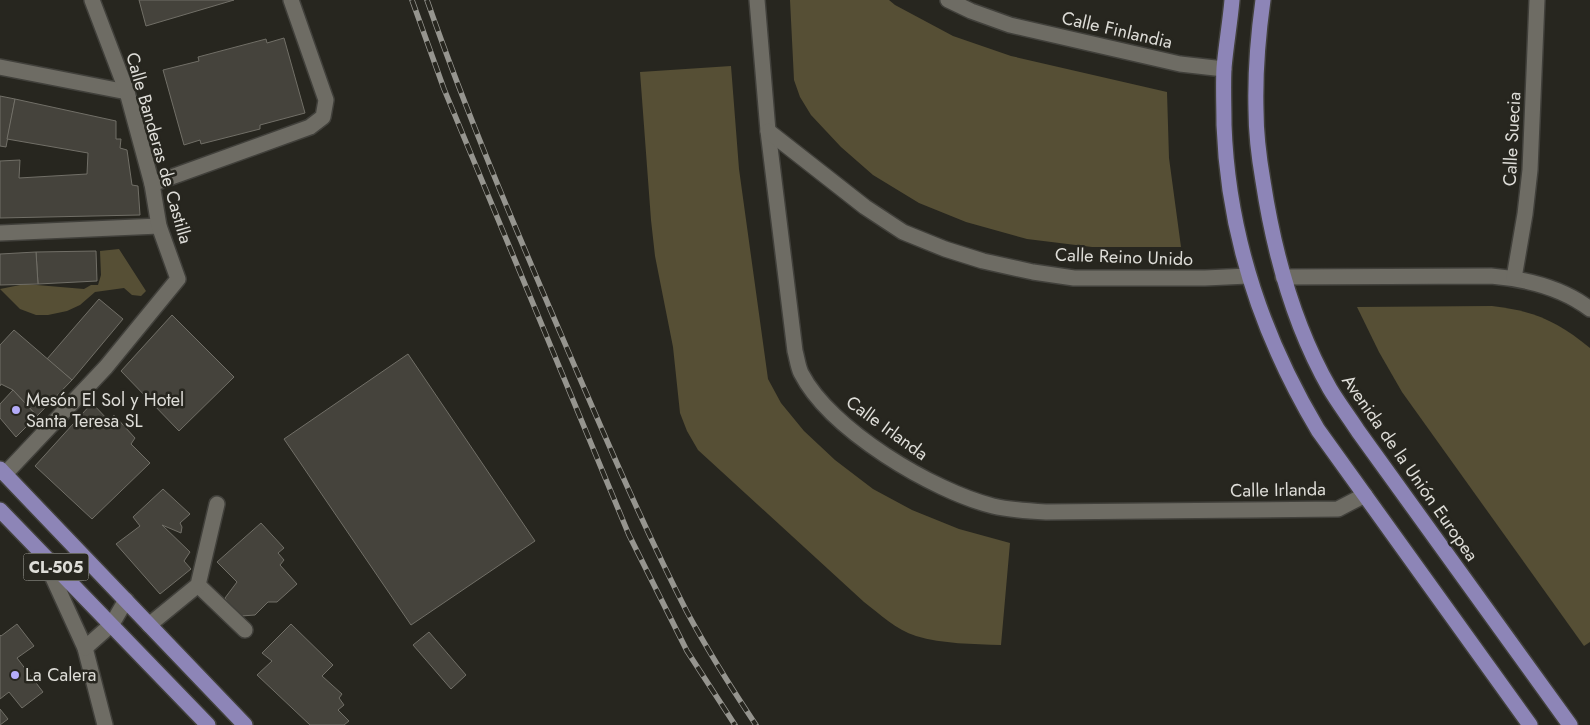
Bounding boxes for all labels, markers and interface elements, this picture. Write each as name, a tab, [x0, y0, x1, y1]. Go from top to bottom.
street label: Calle Finlandia	[1059, 5, 1175, 55]
street label: Calle Banderas de Castilla	[119, 49, 199, 247]
street label: Calle Suecia	[1497, 91, 1527, 187]
street label: Calle Reino Unido	[1055, 242, 1194, 272]
street label: Avenida de la Unión Europea	[1335, 369, 1485, 567]
place label: Mesón El Sol y Hotel Santa Teresa SL	[26, 387, 184, 434]
street label: Calle Irlanda	[841, 389, 933, 467]
marker: Mesón El Sol y Hotel Santa Teresa SL	[10, 404, 22, 416]
street label: Calle Irlanda	[1230, 476, 1326, 504]
road number: CL-505	[23, 554, 88, 580]
place label: La Calera	[25, 662, 96, 688]
marker: La Calera	[9, 669, 21, 681]

